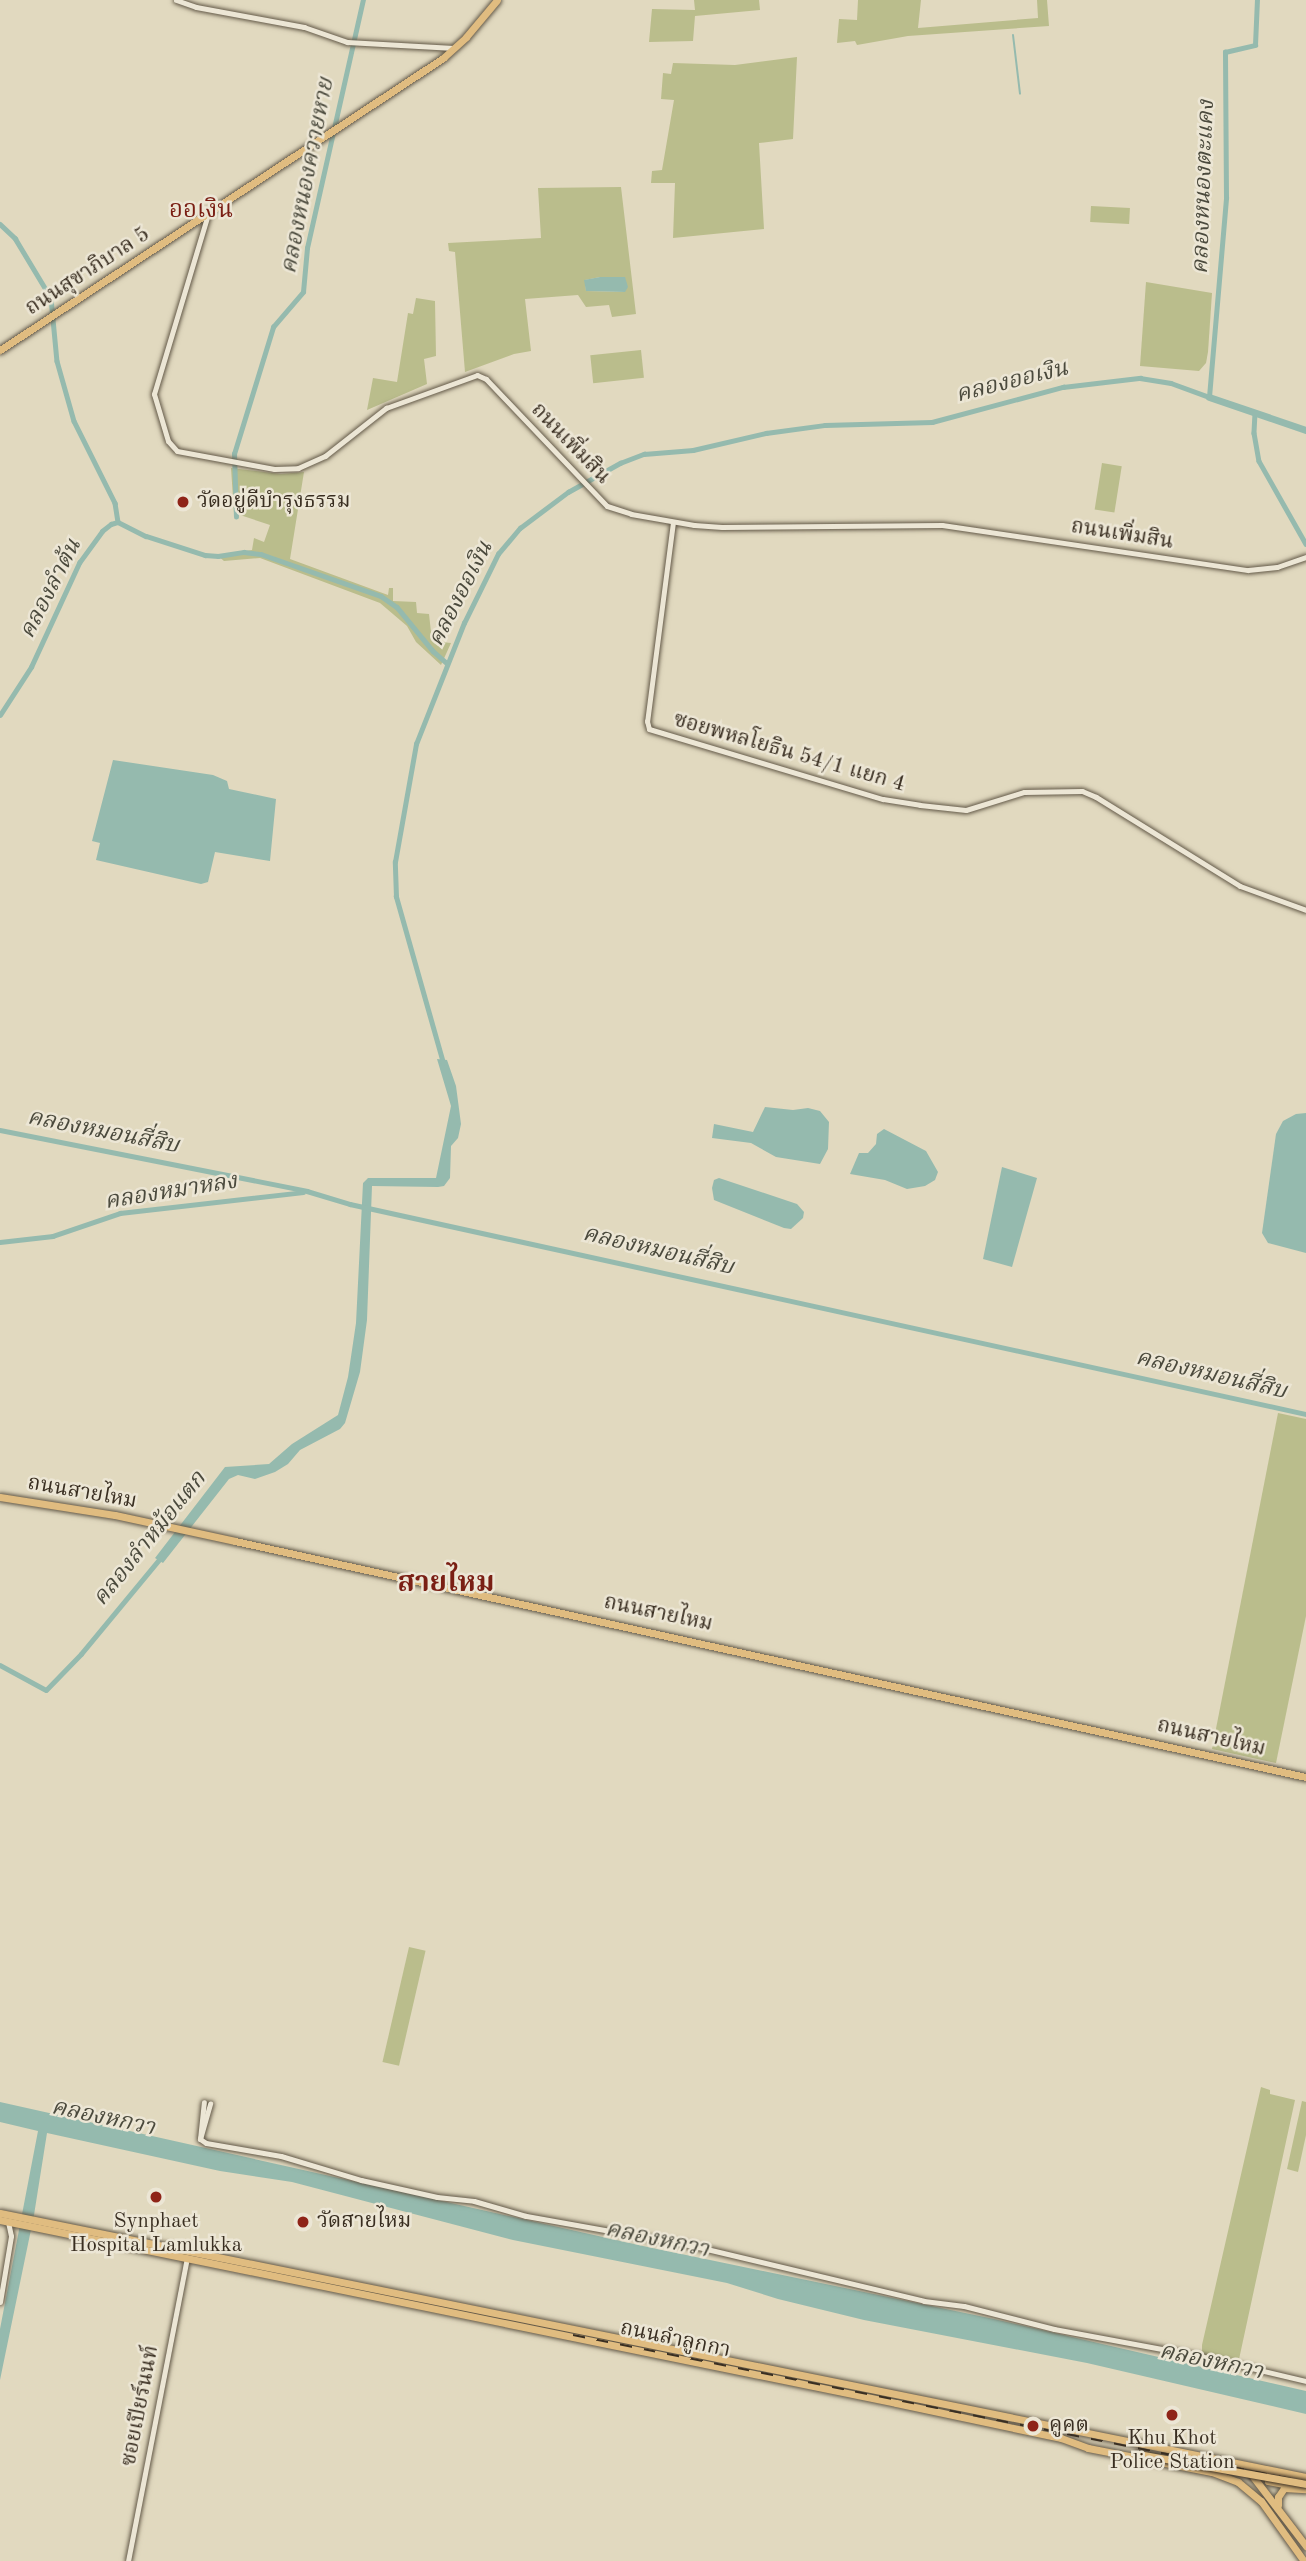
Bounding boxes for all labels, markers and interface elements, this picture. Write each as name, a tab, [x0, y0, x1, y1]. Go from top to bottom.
water label: คลองหนองควายหาย	[276, 76, 340, 276]
water label: คลองหนองตะแคง	[1187, 99, 1221, 275]
district label: ออเงิน	[169, 198, 233, 226]
street label: ถนนสุขาภิบาล 5	[21, 222, 155, 322]
water label: คลองออเงิน	[953, 355, 1071, 409]
street label: ถนนเพิ่มสิน	[525, 398, 615, 490]
place label: วัดอยู่ดีบำรุงธรรม	[197, 489, 350, 515]
marker: วัดอยู่ดีบำรุงธรรม	[175, 494, 191, 510]
street label: ถนนเพิ่มสิน	[1069, 514, 1175, 556]
water label: คลองลำต้น	[14, 535, 88, 643]
water label: คลองออเงิน	[423, 537, 499, 651]
street label: ซอยพหลโยธิน 54/1 แยก 4	[670, 708, 908, 798]
water label: คลองหมอนสี่สิบ	[25, 1104, 181, 1160]
water label: คลองหมาหลง	[103, 1168, 239, 1216]
water label: คลองหมอนสี่สิบ	[580, 1220, 736, 1282]
water label: คลองหมอนสี่สิบ	[1133, 1344, 1289, 1406]
water label: คลองลำหม้อแตก	[87, 1466, 213, 1612]
street label: ถนนสายไหม	[25, 1471, 139, 1515]
district label: สายไหม	[398, 1567, 494, 1601]
street label: ถนนสายไหม	[601, 1590, 715, 1638]
street label: ถนนสายไหม	[1154, 1713, 1268, 1763]
water label: คลองหกวา	[49, 2094, 157, 2142]
marker: Synphaet Hospital Lamlukka	[146, 2187, 166, 2207]
place label: Synphaet Hospital Lamlukka	[70, 2209, 242, 2259]
place label: วัดสายไหม	[317, 2209, 411, 2235]
marker: วัดสายไหม	[295, 2214, 311, 2230]
water label: คลองหกวา	[603, 2216, 711, 2264]
street label: ถนนลำลูกกา	[618, 2316, 732, 2364]
water label: คลองหกวา	[1157, 2338, 1265, 2386]
street label: ซอยเปียร์นนท์	[117, 2344, 165, 2468]
marker: Khu Khot Police Station	[1164, 2407, 1180, 2423]
place label: คูคต	[1049, 2413, 1089, 2439]
marker: คูคต	[1023, 2416, 1043, 2436]
place label: Khu Khot Police Station	[1109, 2426, 1235, 2476]

